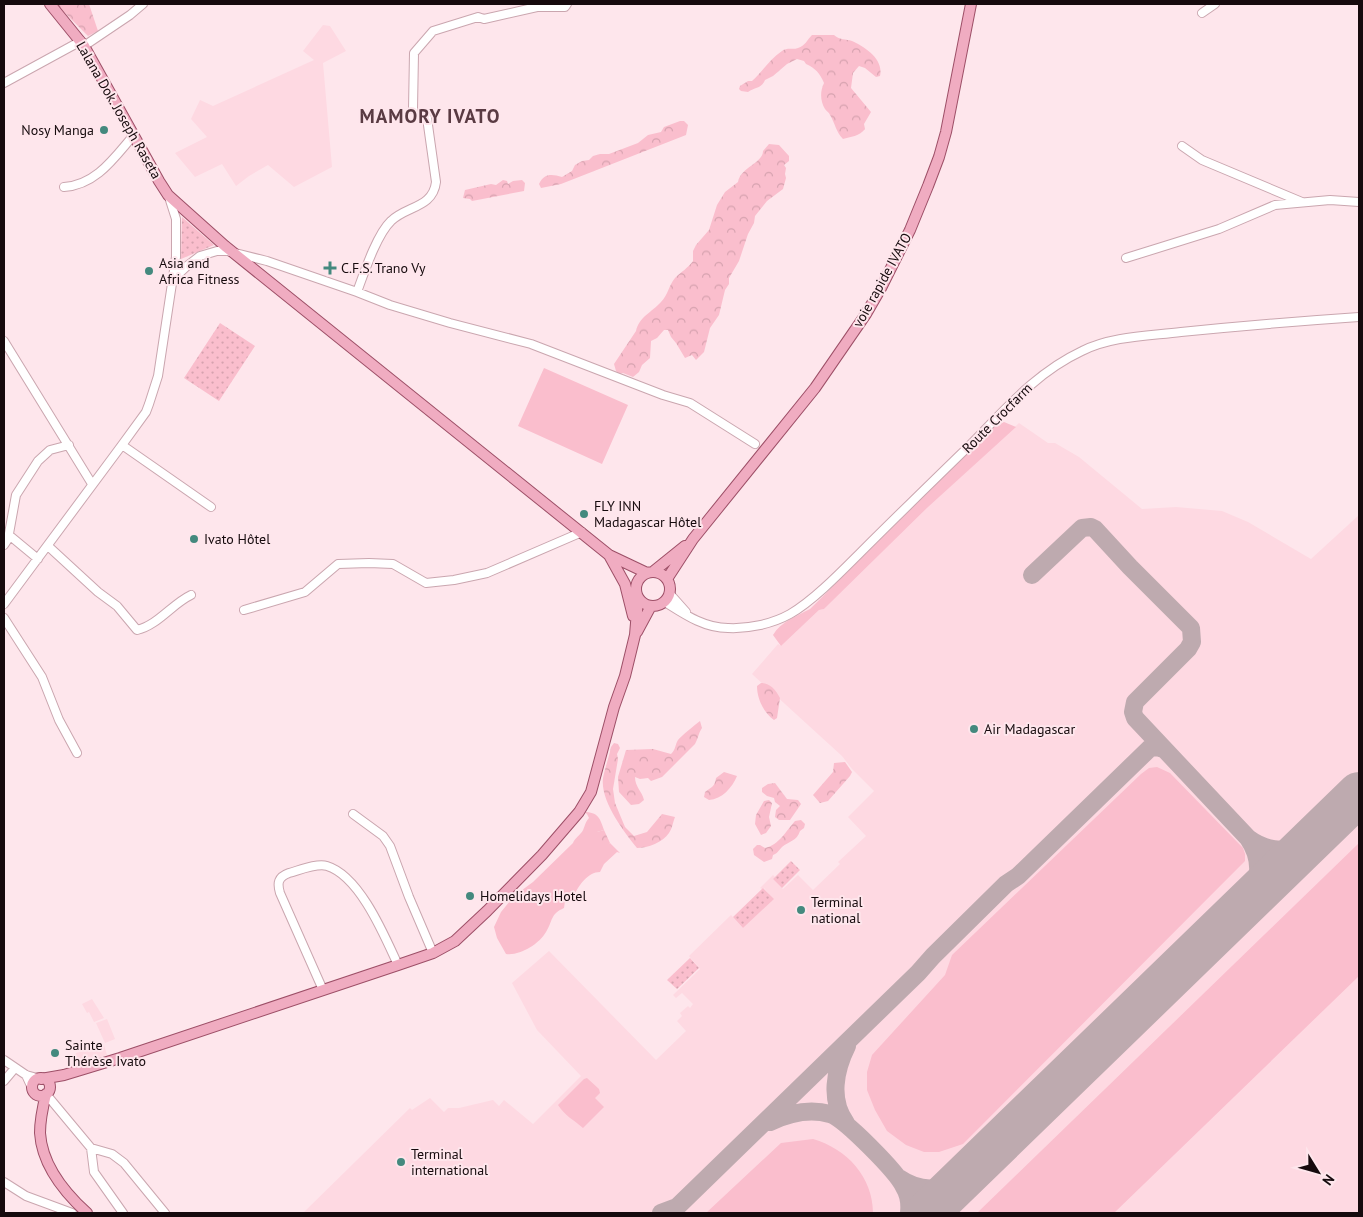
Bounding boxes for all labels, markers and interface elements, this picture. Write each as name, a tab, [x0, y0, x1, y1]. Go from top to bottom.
street label: Lalana Dok. Joseph Raseta	[72, 38, 166, 182]
district label: MAMORY IVATO	[360, 104, 500, 128]
place label: Nosy Manga	[21, 121, 94, 139]
marker: Nosy Manga	[98, 124, 110, 136]
street label: voie rapide IVATO	[849, 230, 915, 330]
place label: Asia and Africa Fitness	[159, 254, 240, 288]
place label: C.F.S. Trano Vy	[341, 259, 426, 277]
marker: C.F.S. Trano Vy	[323, 261, 337, 275]
marker: Asia and Africa Fitness	[143, 265, 155, 277]
street label: Route Crocfarm	[958, 379, 1036, 457]
place label: FLY INN Madagascar Hôtel	[594, 497, 701, 531]
marker: FLY INN Madagascar Hôtel	[578, 508, 590, 520]
place label: Ivato Hôtel	[204, 530, 270, 548]
marker: Ivato Hôtel	[188, 533, 200, 545]
place label: Air Madagascar	[984, 720, 1076, 738]
marker: Air Madagascar	[968, 723, 980, 735]
place label: Homelidays Hotel	[480, 887, 587, 905]
marker: Homelidays Hotel	[464, 890, 476, 902]
place label: Terminal national	[811, 893, 863, 927]
marker: Terminal national	[795, 904, 807, 916]
place label: Sainte Thérèse Ivato	[65, 1036, 146, 1070]
marker: Sainte Thérèse Ivato	[49, 1047, 61, 1059]
place label: Terminal international	[411, 1145, 488, 1179]
north arrow	[1293, 1147, 1343, 1197]
marker: Terminal international	[395, 1156, 407, 1168]
text: N	[1318, 1171, 1338, 1189]

